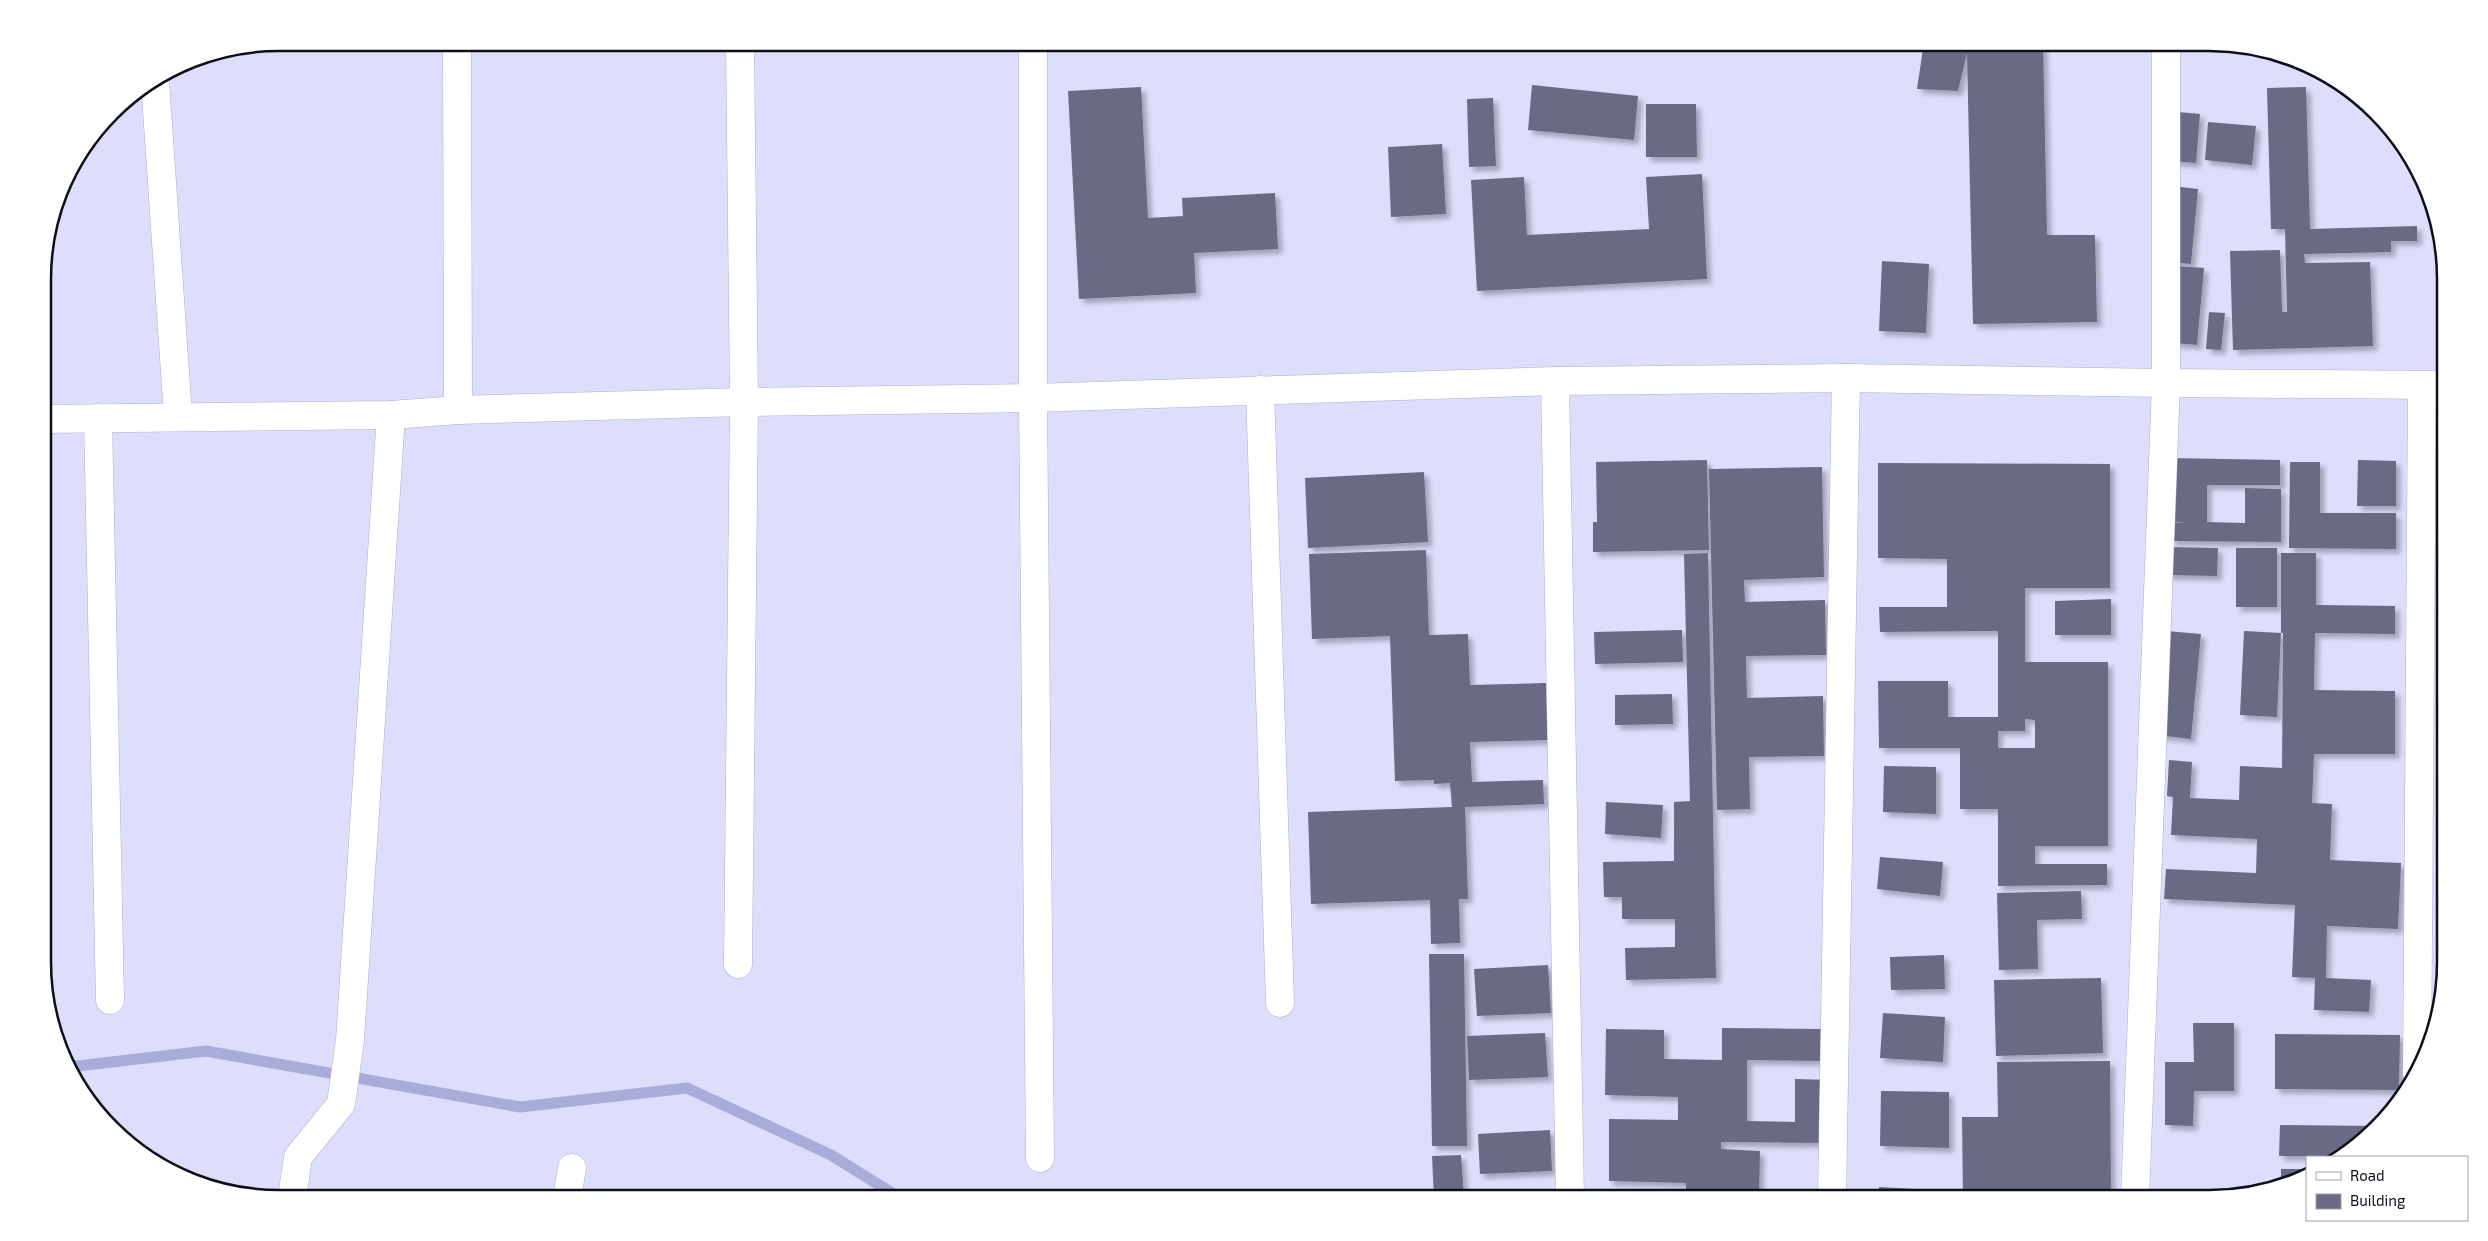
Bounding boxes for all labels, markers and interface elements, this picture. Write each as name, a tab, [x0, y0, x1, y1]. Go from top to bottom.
legend	[2306, 1156, 2468, 1221]
text: Road	[2350, 1166, 2385, 1184]
text: Building	[2350, 1191, 2406, 1209]

